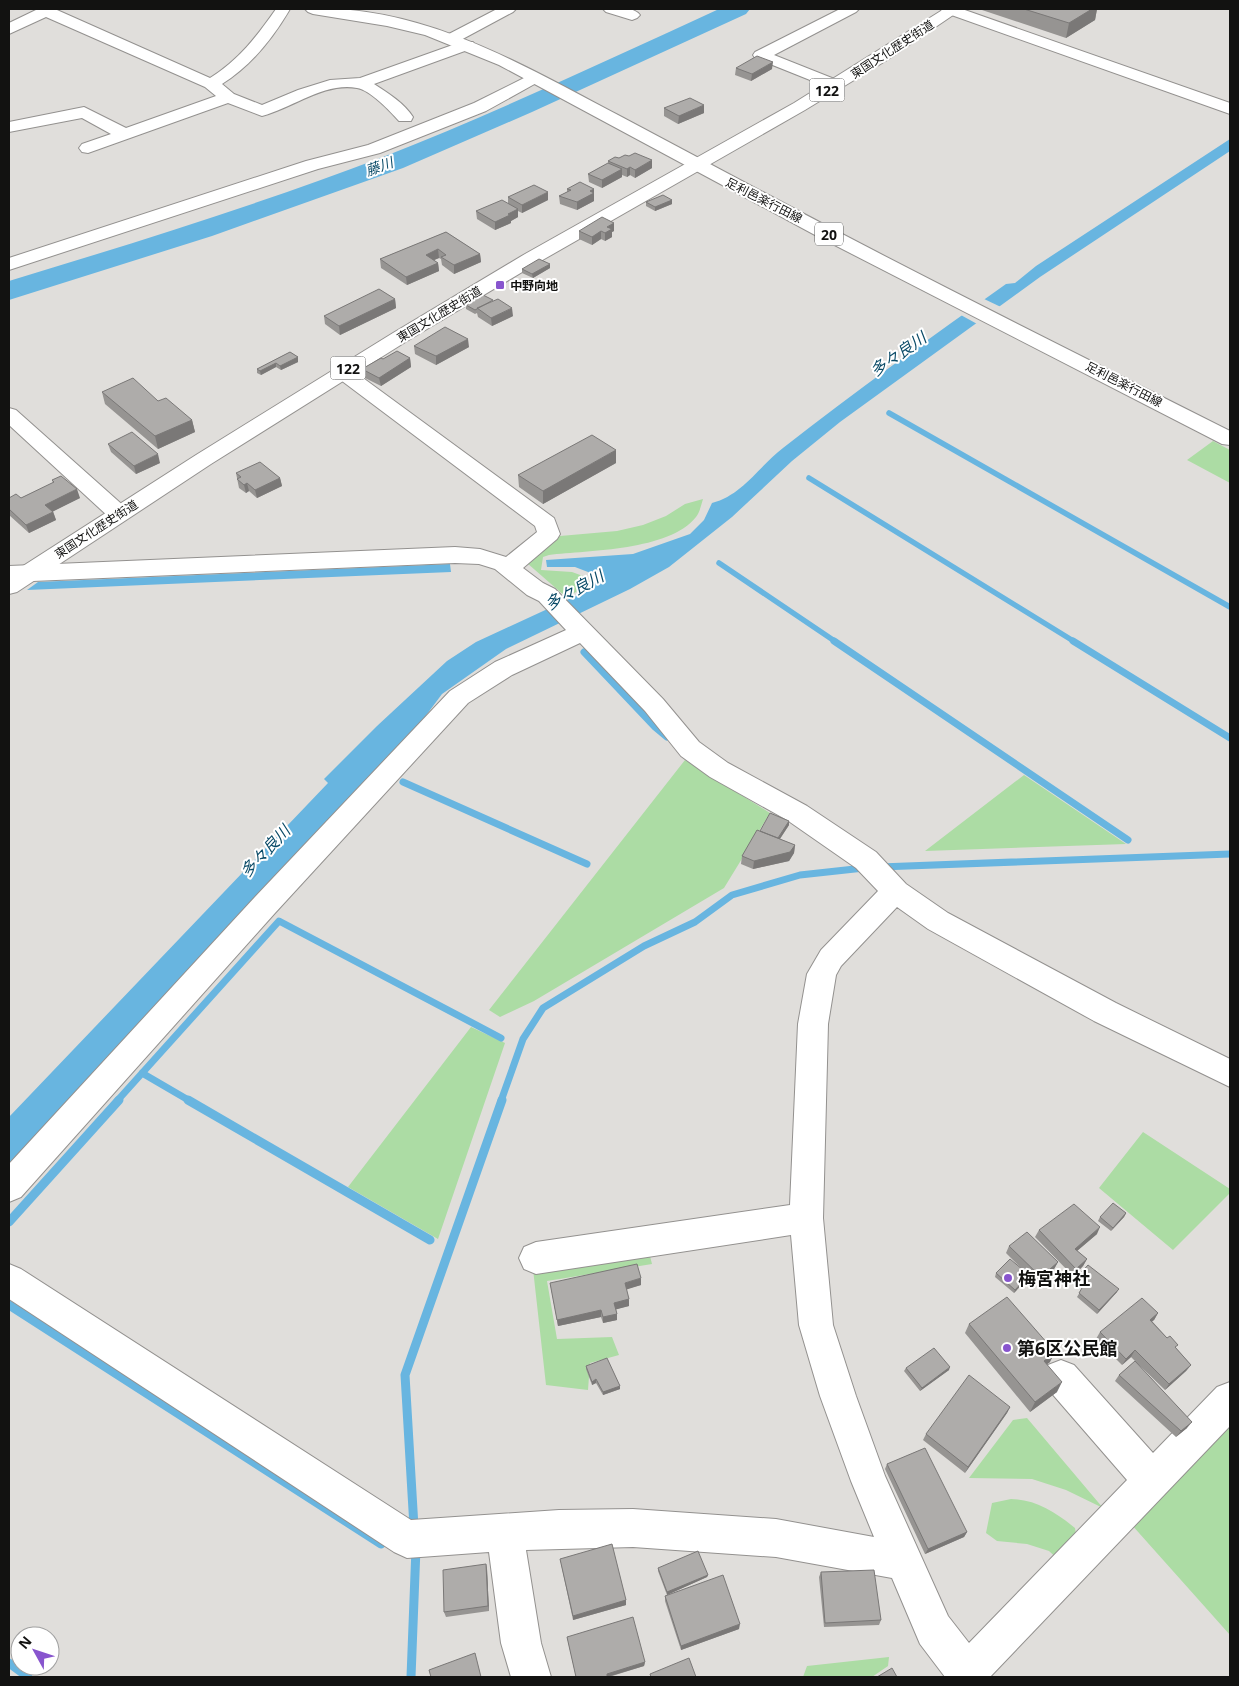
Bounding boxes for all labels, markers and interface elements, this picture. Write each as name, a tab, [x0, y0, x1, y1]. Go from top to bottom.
street label: 東国文化歴史街道	[847, 16, 937, 82]
road number: 122	[810, 78, 844, 102]
water label: 藤川	[363, 152, 397, 180]
street label: 足利邑楽行田線	[723, 173, 805, 227]
road number: 20	[815, 222, 843, 245]
place label: 中野向地	[510, 277, 558, 294]
marker: 中野向地	[494, 279, 506, 291]
street label: 東国文化歴史街道	[393, 282, 485, 346]
water label: 多々良川	[865, 325, 932, 381]
road number: 122	[330, 356, 366, 379]
street label: 足利邑楽行田線	[1083, 357, 1165, 411]
street label: 東国文化歴史街道	[51, 496, 141, 562]
water label: 多々良川	[541, 564, 609, 615]
water label: 多々良川	[235, 819, 296, 882]
place label: 梅宮神社	[1018, 1266, 1090, 1290]
marker: 梅宮神社	[1002, 1272, 1014, 1284]
place label: 第6区公民館	[1017, 1336, 1117, 1360]
marker: 第6区公民館	[1001, 1342, 1013, 1354]
north arrow	[10, 1626, 60, 1676]
text: N	[14, 1632, 36, 1653]

